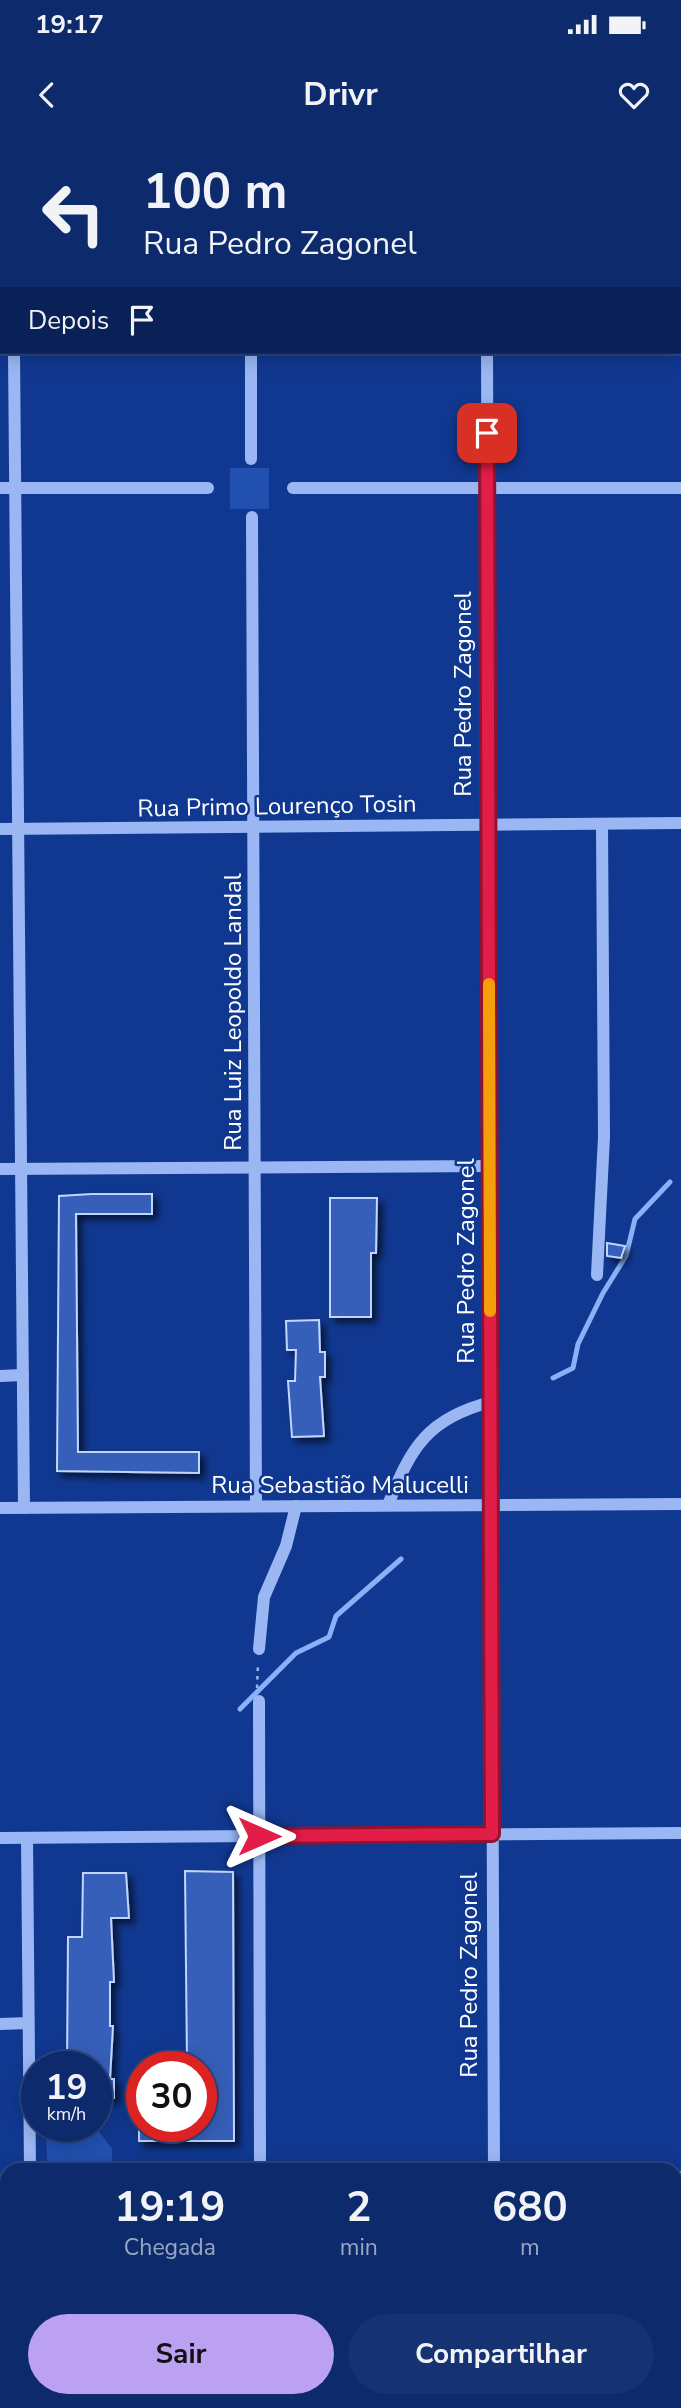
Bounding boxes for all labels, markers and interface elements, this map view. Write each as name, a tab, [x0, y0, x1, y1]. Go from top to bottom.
text: 19:17	[35, 7, 104, 42]
text: Drivr	[303, 73, 378, 116]
icon: back	[28, 76, 66, 114]
icon: heart	[615, 76, 653, 114]
text: 100 m	[143, 158, 287, 225]
icon: left	[28, 168, 119, 259]
text: Rua Pedro Zagonel	[143, 222, 417, 265]
icon: arrive	[123, 301, 161, 339]
text: Depois	[28, 303, 109, 338]
pin	[457, 403, 517, 463]
icon: arrive	[468, 414, 506, 452]
street label: Rua Pedro Zagonel	[447, 591, 479, 797]
street label: Rua Primo Lourenço Tosin	[137, 788, 417, 824]
street label: Rua Luiz Leopoldo Landal	[217, 873, 249, 1151]
street label: Rua Pedro Zagonel	[450, 1158, 482, 1364]
street label: Rua Sebastião Malucelli	[211, 1469, 469, 1501]
position arrow	[222, 1799, 296, 1873]
street label: Rua Pedro Zagonel	[453, 1872, 485, 2078]
speed limit sign: 30	[126, 2051, 217, 2142]
text: 19	[45, 2064, 88, 2111]
text: km/h	[47, 2102, 86, 2126]
text: 19:19	[114, 2179, 225, 2236]
text: 2	[346, 2179, 371, 2236]
text: 680	[492, 2179, 568, 2236]
text: Chegada	[124, 2232, 216, 2263]
text: min	[340, 2232, 378, 2263]
text: m	[520, 2232, 540, 2263]
button: Sair	[28, 2314, 334, 2394]
button: Compartilhar	[348, 2314, 654, 2394]

